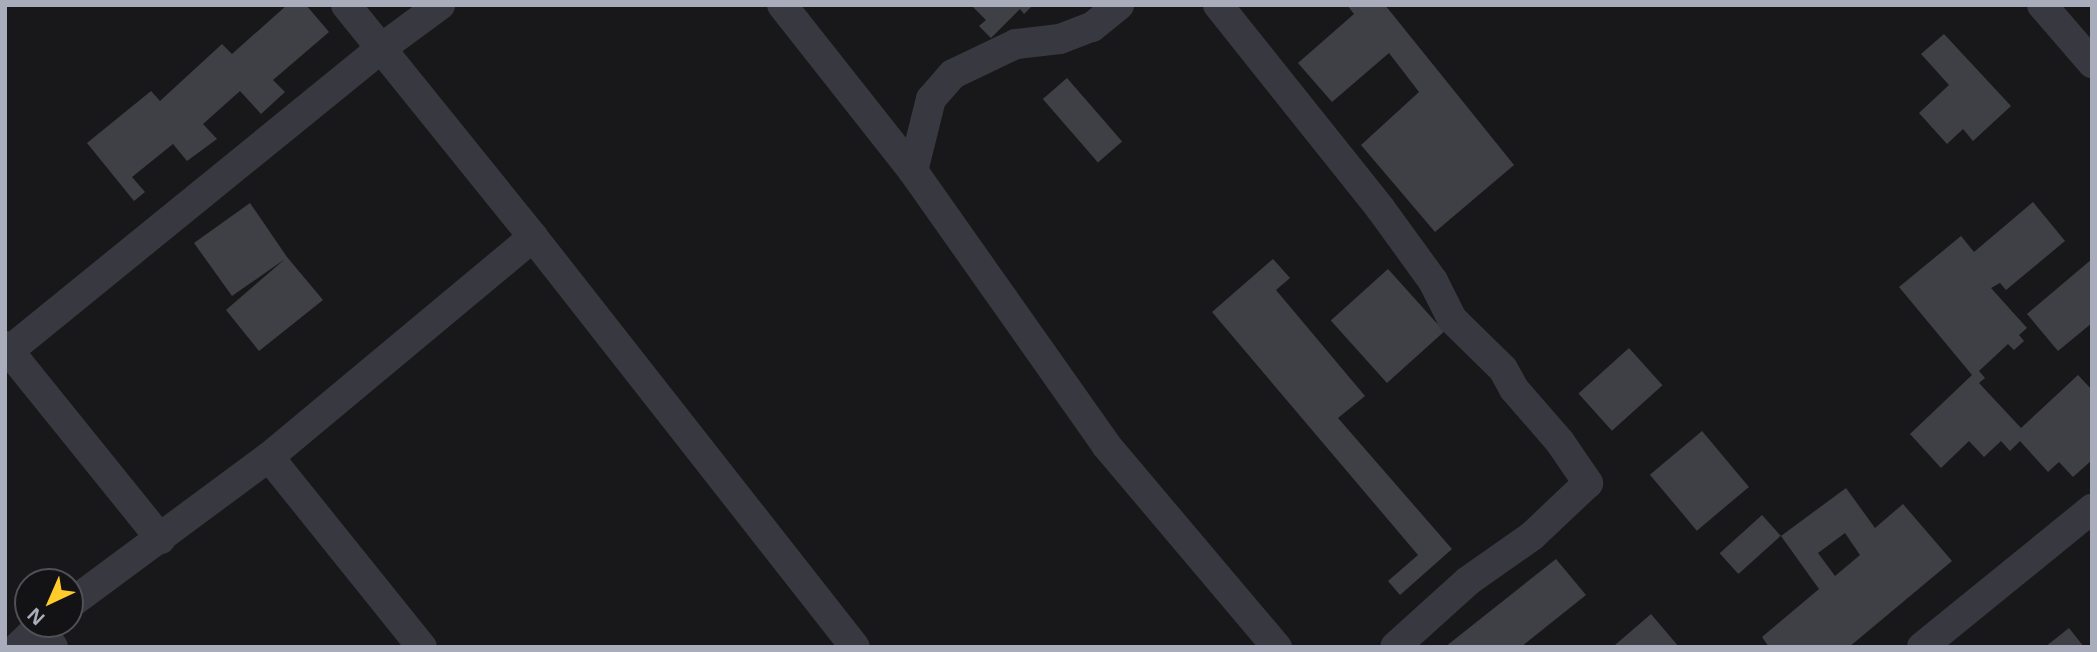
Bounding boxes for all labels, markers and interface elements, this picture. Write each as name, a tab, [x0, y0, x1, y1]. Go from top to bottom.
north arrow	[14, 568, 84, 638]
text: N	[21, 602, 50, 631]

